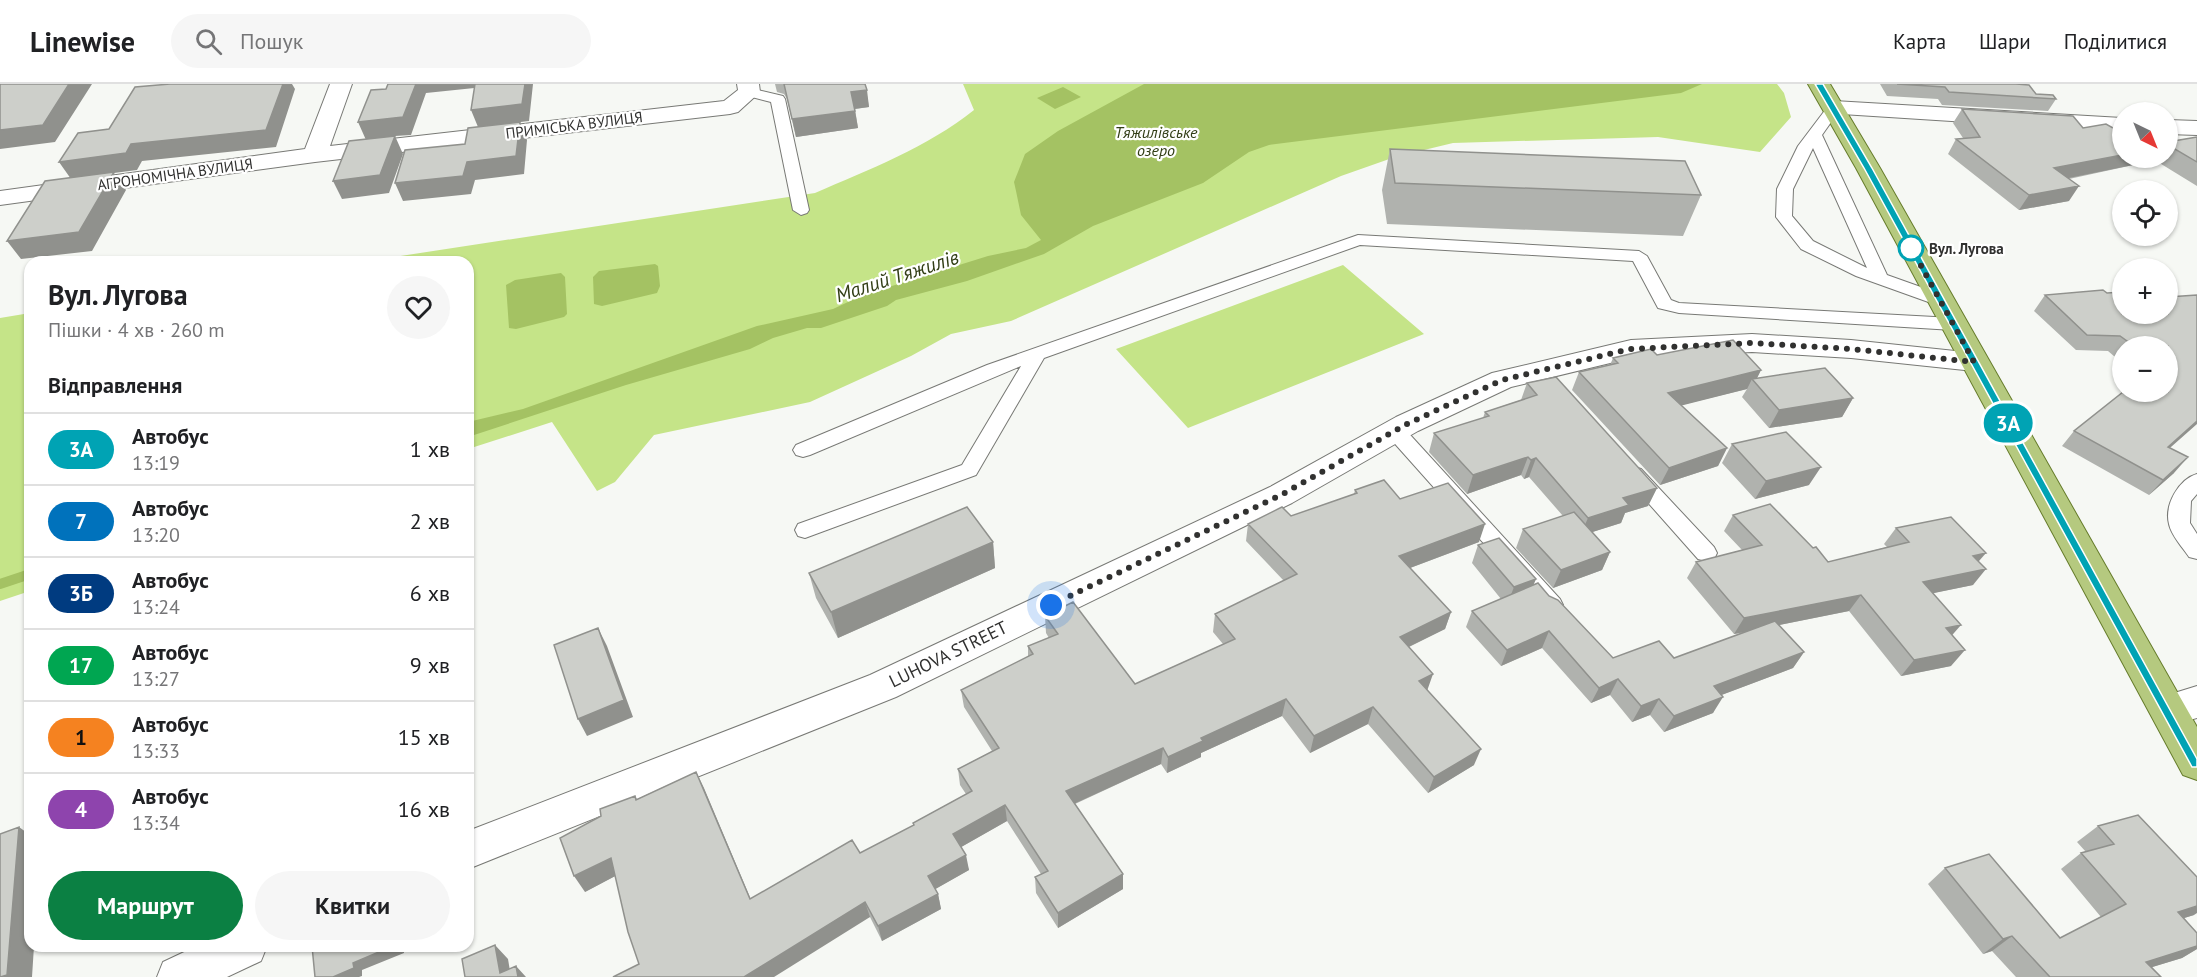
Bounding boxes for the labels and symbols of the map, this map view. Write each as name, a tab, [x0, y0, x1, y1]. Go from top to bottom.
north arrow	[2112, 102, 2178, 168]
street label: ПРИМІСЬКА ВУЛИЦЯ	[504, 107, 644, 143]
water label: Тяжилівське озеро	[1115, 122, 1198, 160]
street label: АГРОНОМІЧНА ВУЛИЦЯ	[96, 154, 254, 194]
marker: Вул. Лугова	[1898, 235, 1924, 261]
place label: Вул. Лугова	[1929, 239, 2004, 258]
water label: Малий Тяжилів	[832, 244, 962, 308]
line badge: 3А	[1981, 404, 2035, 442]
your location	[1036, 590, 1066, 620]
street label: LUHOVA STREET	[885, 615, 1011, 693]

